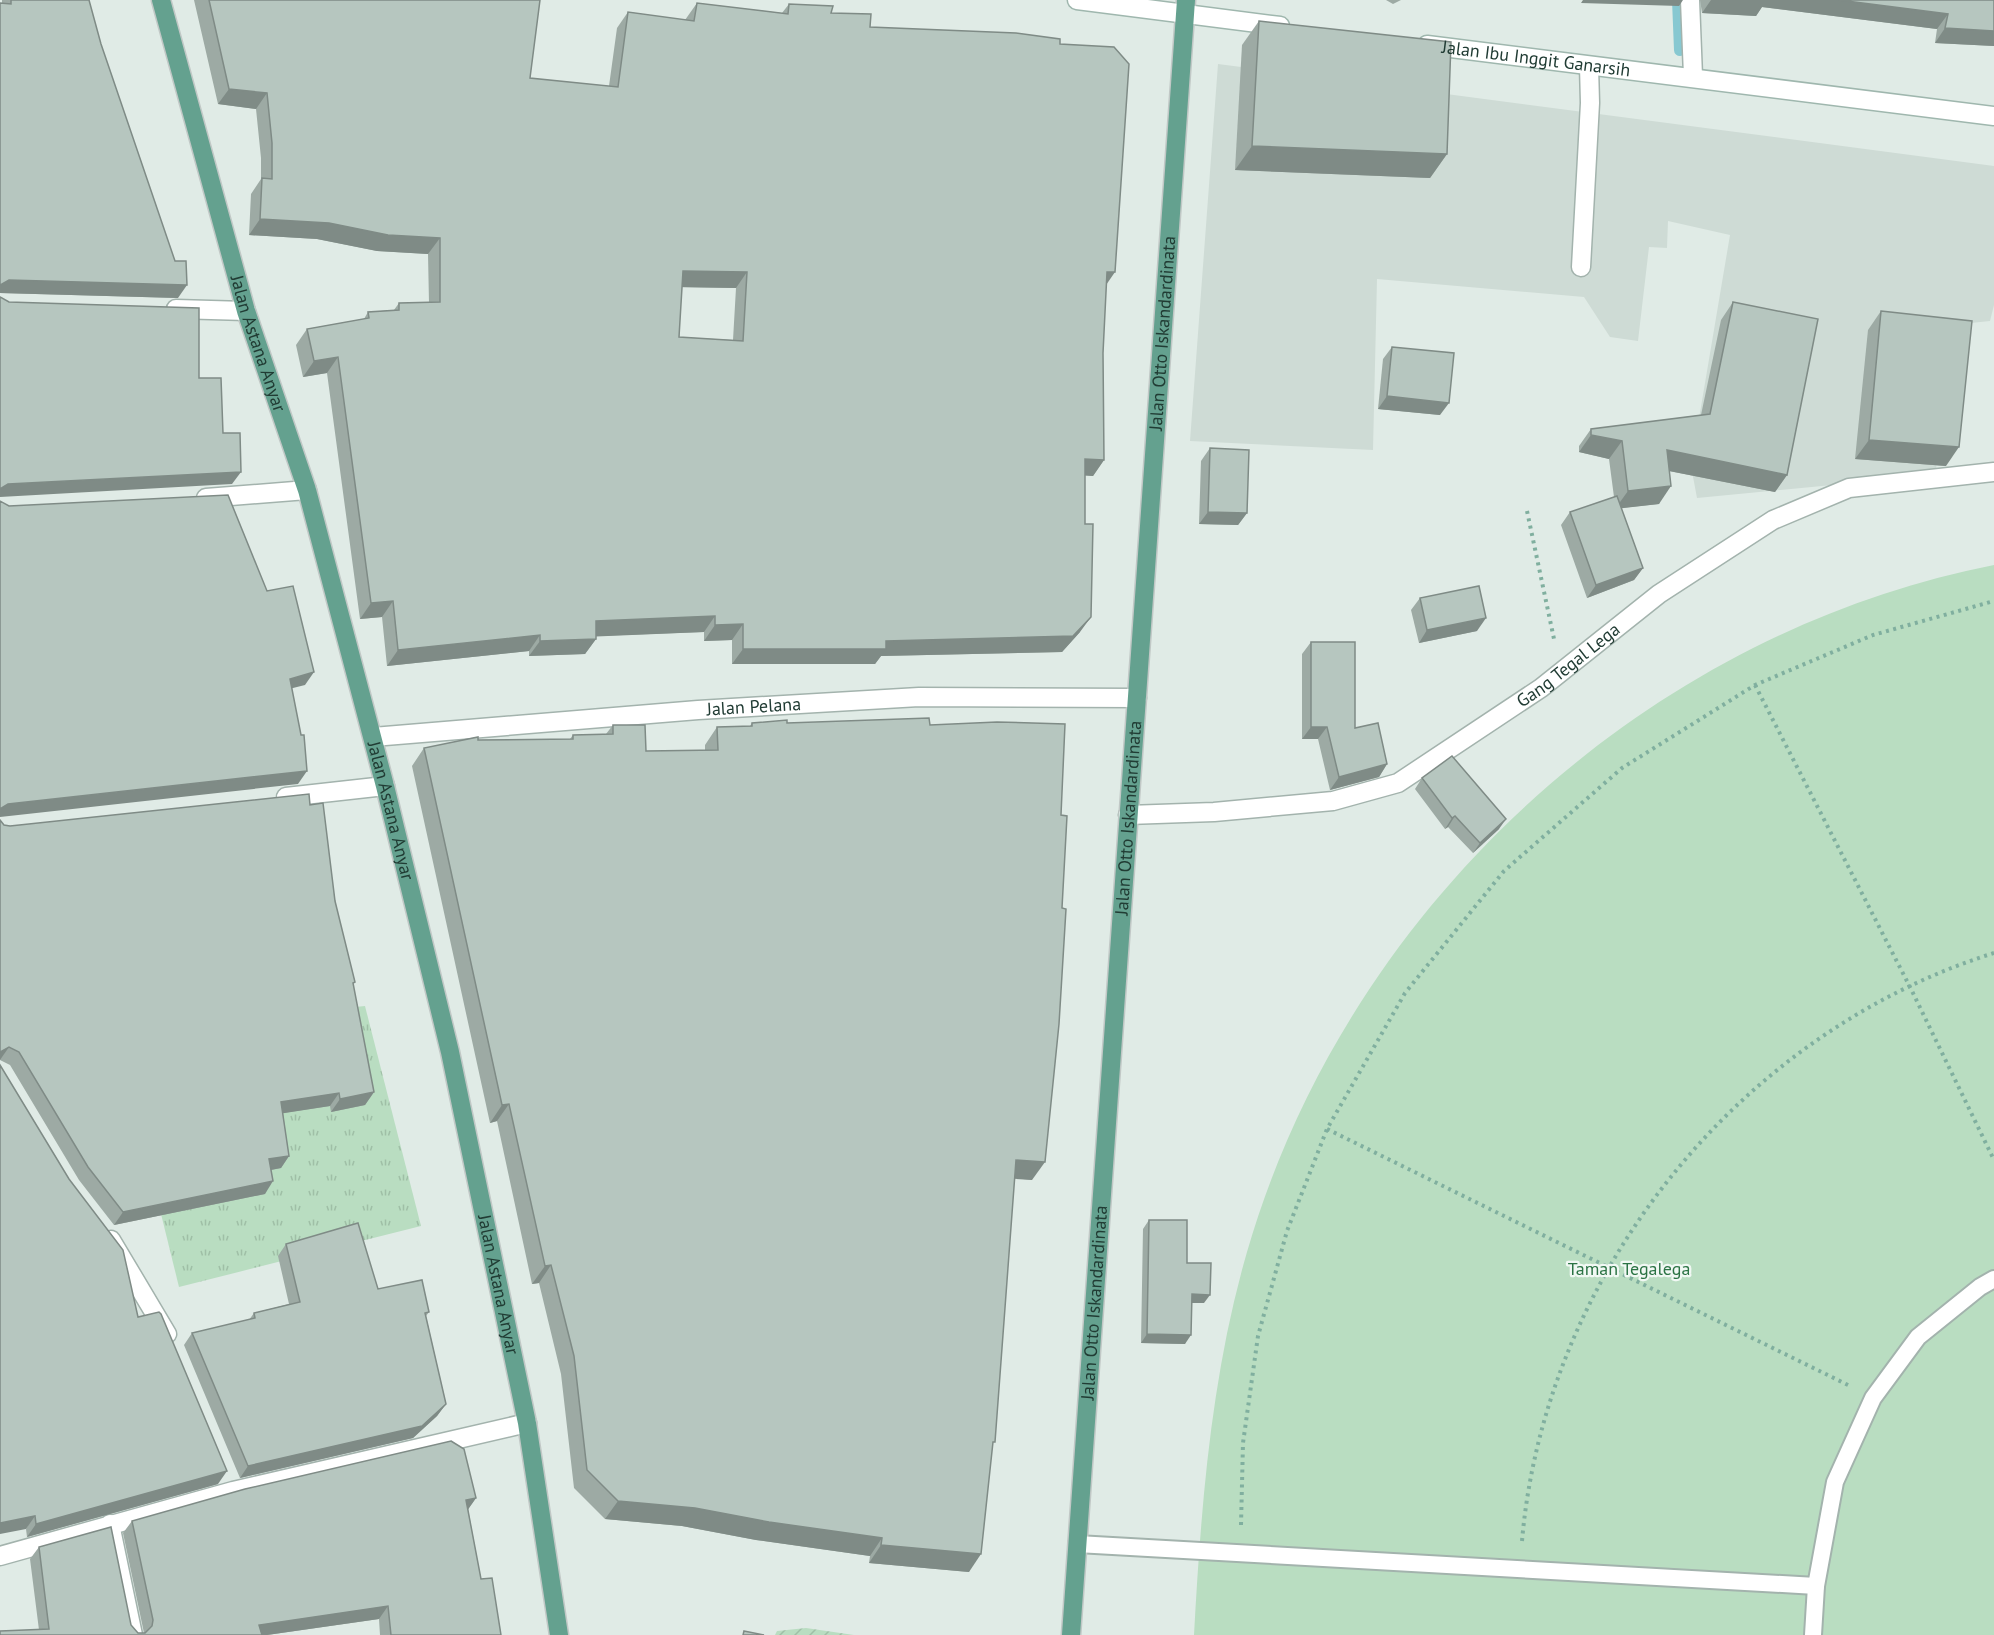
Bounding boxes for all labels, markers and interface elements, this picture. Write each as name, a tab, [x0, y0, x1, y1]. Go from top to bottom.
street label: Jalan Ibu Inggit Ganarsih	[1440, 35, 1632, 81]
street label: Jalan Otto Iskandardinata	[1144, 235, 1180, 432]
street label: Jalan Astana Anyar	[225, 272, 292, 415]
street label: Gang Tegal Lega	[1512, 618, 1624, 712]
street label: Jalan Pelana	[705, 692, 802, 721]
street label: Jalan Otto Iskandardinata	[1110, 720, 1146, 917]
street label: Jalan Astana Anyar	[362, 738, 420, 882]
street label: Jalan Otto Iskandardinata	[1075, 1205, 1112, 1402]
street label: Jalan Astana Anyar	[473, 1211, 525, 1357]
park label: Taman Tegalega	[1568, 1257, 1690, 1280]

